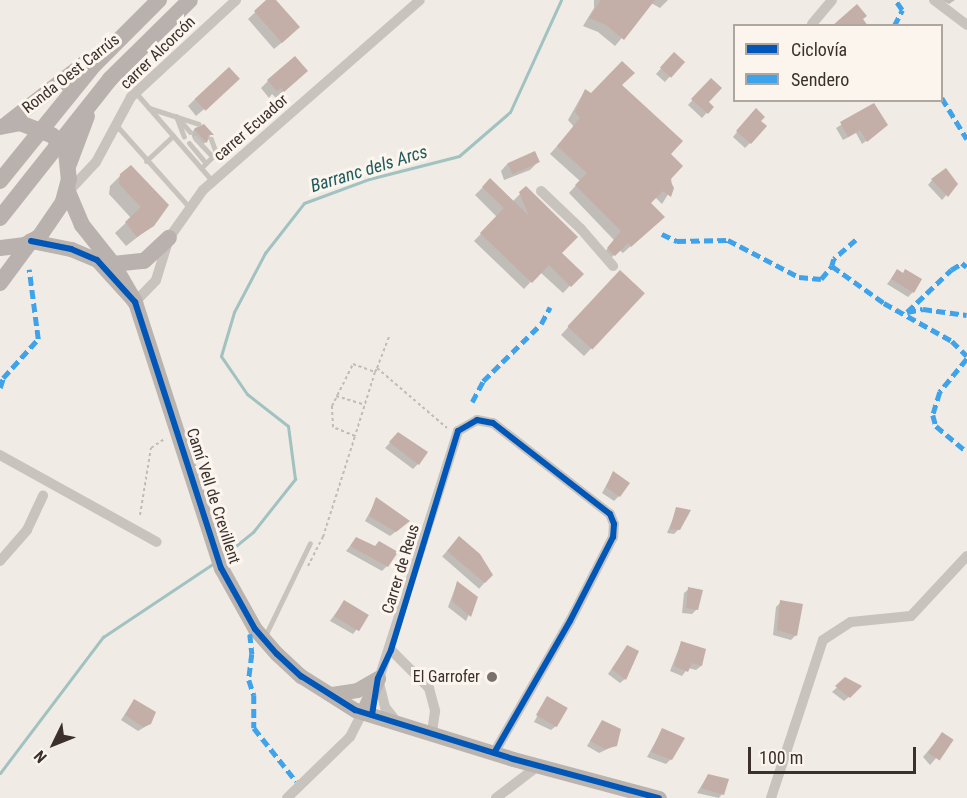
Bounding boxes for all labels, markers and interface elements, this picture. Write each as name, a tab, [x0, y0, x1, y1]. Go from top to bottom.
street label: carrer Alcorcón	[116, 12, 200, 94]
legend	[733, 24, 943, 102]
street label: Ronda Oest Carrús	[19, 30, 123, 118]
text: Ciclovía	[791, 39, 847, 60]
text: Sendero	[791, 69, 849, 90]
street label: carrer Ecuador	[210, 91, 292, 165]
water label: Barranc dels Arcs	[308, 141, 430, 197]
street label: Camí Vell de Crevillent	[182, 426, 244, 566]
street label: Carrer de Reus	[378, 522, 424, 616]
place label: El Garrofer	[413, 667, 480, 687]
marker: El Garrofer	[485, 670, 499, 684]
north arrow	[24, 714, 84, 774]
scale bar	[751, 735, 919, 773]
text: N	[30, 747, 51, 767]
text: 100 m	[759, 747, 803, 768]

